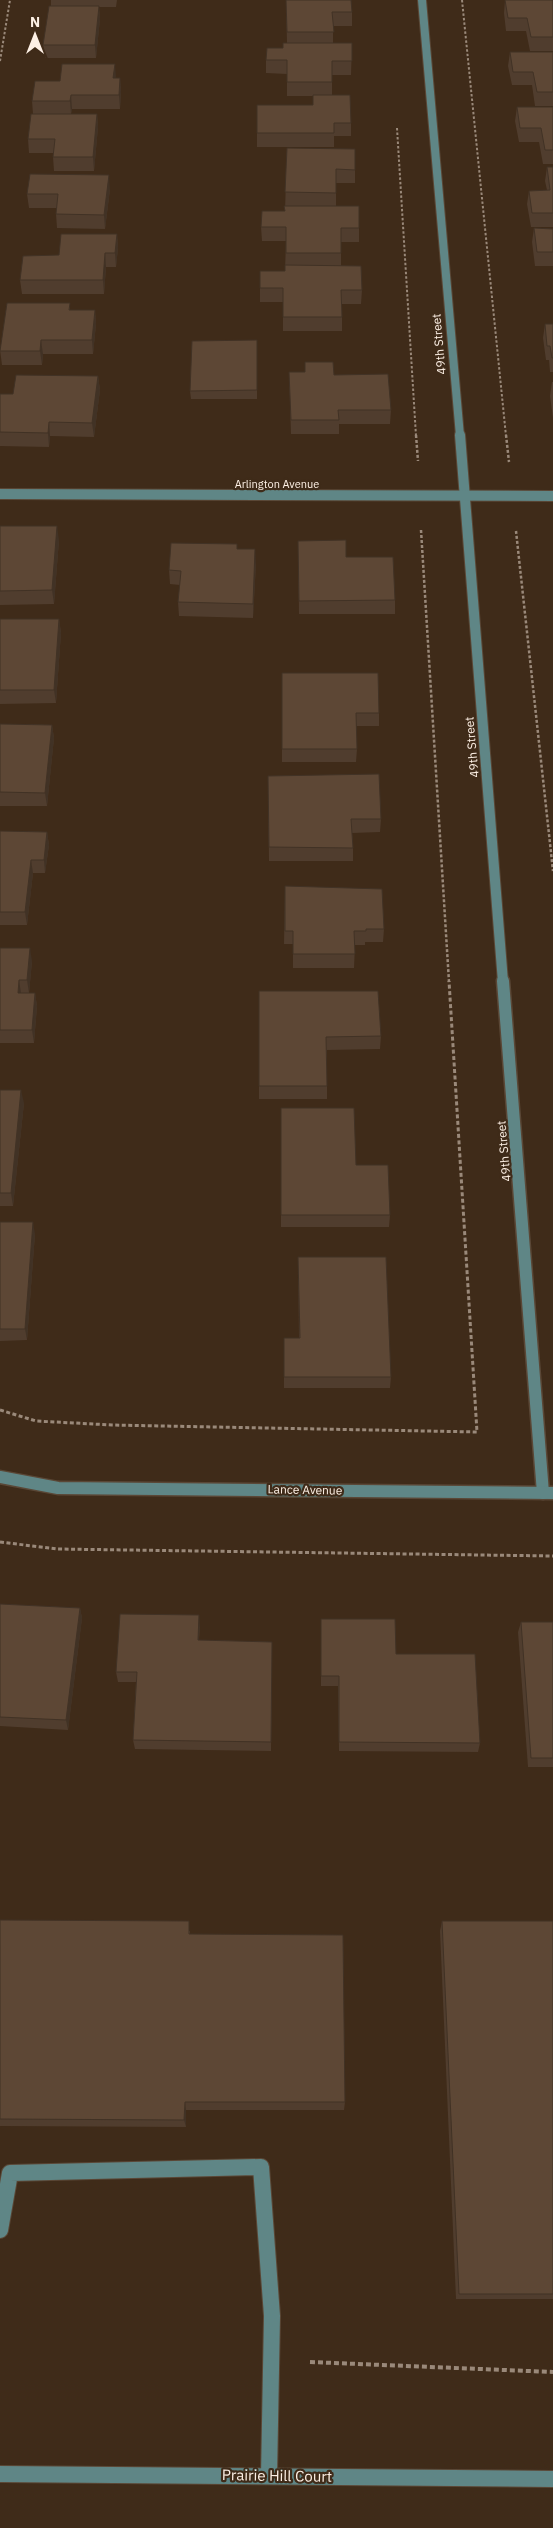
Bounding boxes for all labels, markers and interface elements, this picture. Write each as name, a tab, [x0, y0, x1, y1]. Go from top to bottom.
north arrow	[10, 10, 60, 60]
text: N	[30, 13, 40, 31]
street label: 49th Street	[428, 313, 449, 375]
street label: Arlington Avenue	[235, 477, 319, 491]
street label: 49th Street	[461, 716, 482, 778]
street label: 49th Street	[493, 1120, 514, 1182]
street label: Lance Avenue	[268, 1481, 343, 1498]
street label: Prairie Hill Court	[222, 2465, 332, 2486]

